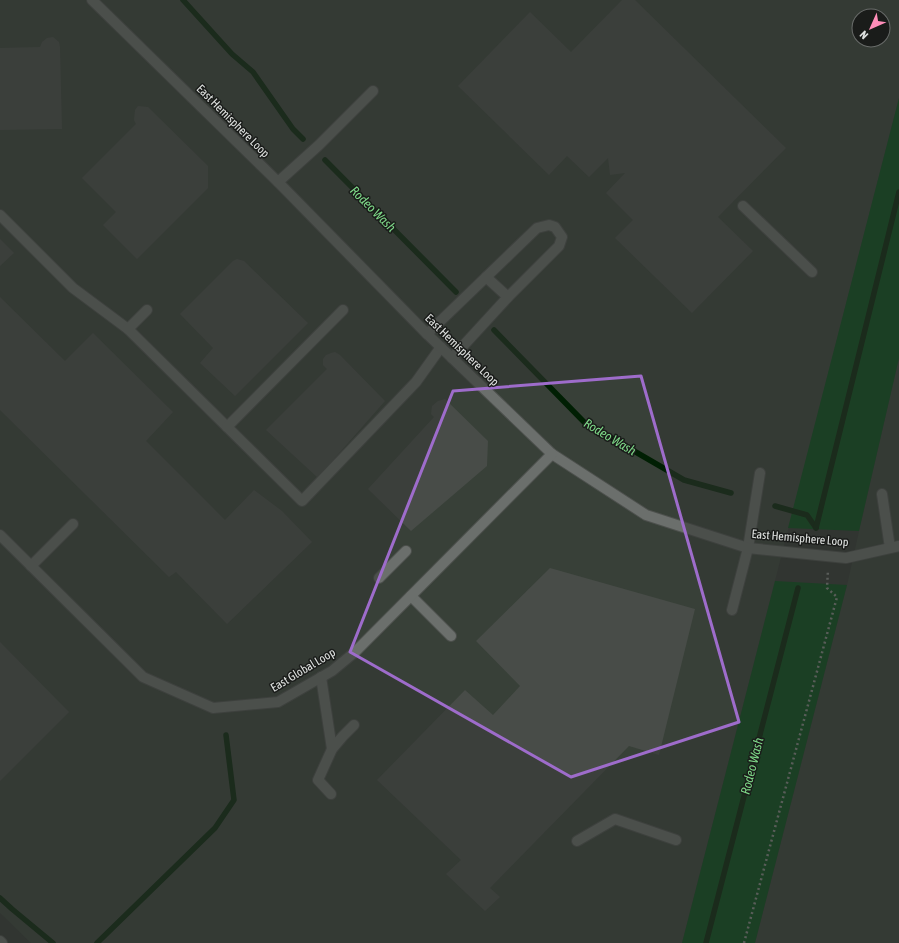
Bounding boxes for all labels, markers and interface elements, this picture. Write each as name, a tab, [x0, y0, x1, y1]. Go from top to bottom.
north arrow	[851, 8, 891, 48]
text: N	[857, 29, 870, 42]
street label: East Hemisphere Loop	[194, 82, 273, 161]
water label: Rodeo Wash	[347, 183, 399, 235]
street label: East Hemisphere Loop	[422, 311, 502, 389]
water label: Rodeo Wash	[581, 416, 639, 459]
street label: East Hemisphere Loop	[751, 527, 849, 549]
street label: East Global Loop	[268, 645, 338, 695]
water label: Rodeo Wash	[738, 735, 766, 796]

